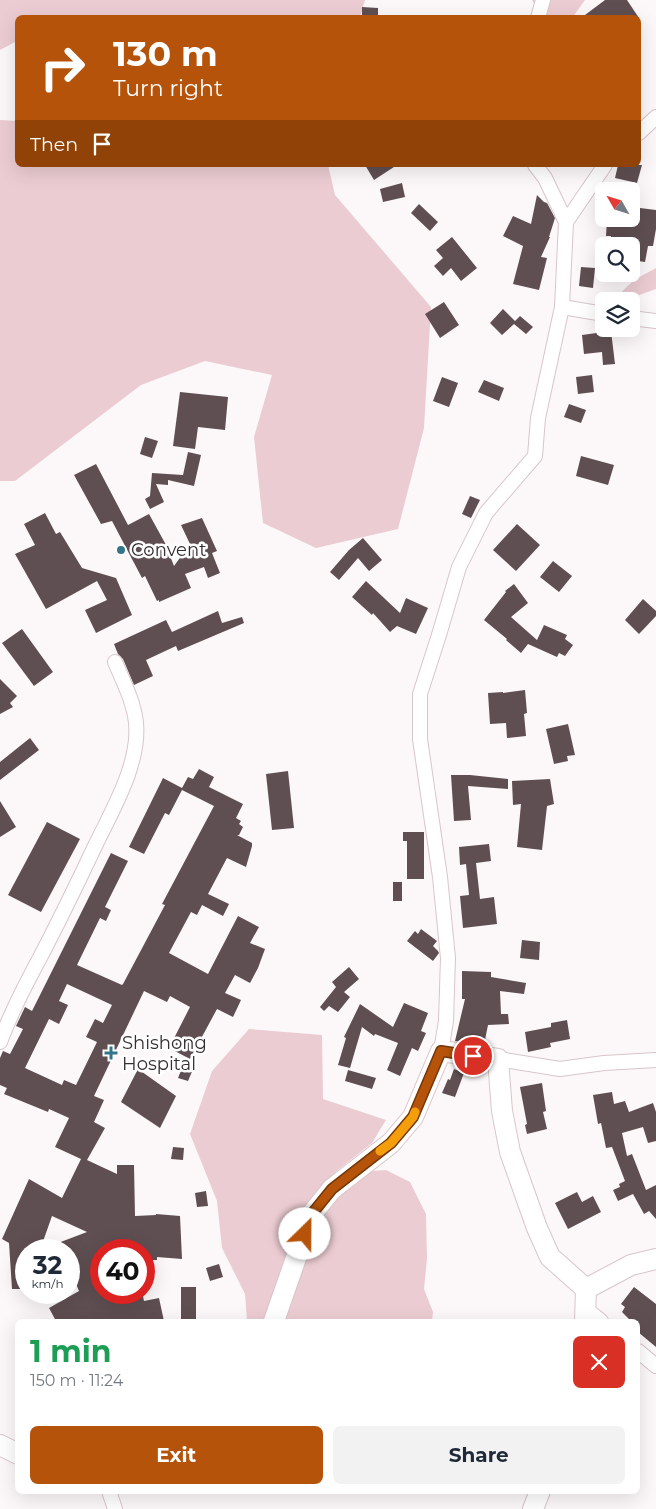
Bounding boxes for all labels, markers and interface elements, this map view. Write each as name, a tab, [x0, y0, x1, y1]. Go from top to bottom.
text: 130 m	[113, 32, 218, 75]
icon: right	[30, 35, 95, 100]
text: Turn right	[113, 75, 223, 102]
icon: arrive	[88, 130, 116, 158]
text: Then	[30, 133, 78, 156]
north arrow	[595, 182, 640, 228]
map controls	[595, 182, 640, 337]
button: search	[595, 237, 640, 282]
button: layers	[595, 292, 640, 337]
place label: Convent	[131, 539, 206, 561]
marker: Convent	[115, 544, 127, 556]
place label: Shishong Hospital	[122, 1032, 207, 1075]
pin	[452, 1035, 494, 1077]
icon: arrive	[459, 1042, 487, 1070]
marker: Shishong Hospital	[104, 1046, 118, 1060]
position arrow	[278, 1207, 330, 1259]
speed limit sign: 40	[90, 1239, 155, 1304]
text: 32	[33, 1250, 62, 1280]
text: km/h	[31, 1276, 64, 1291]
text: 1 min	[30, 1333, 111, 1370]
button: close	[573, 1336, 625, 1388]
text: 150 m · 11:24	[30, 1371, 123, 1390]
button: Exit	[30, 1426, 323, 1484]
button: Share	[333, 1426, 625, 1484]

